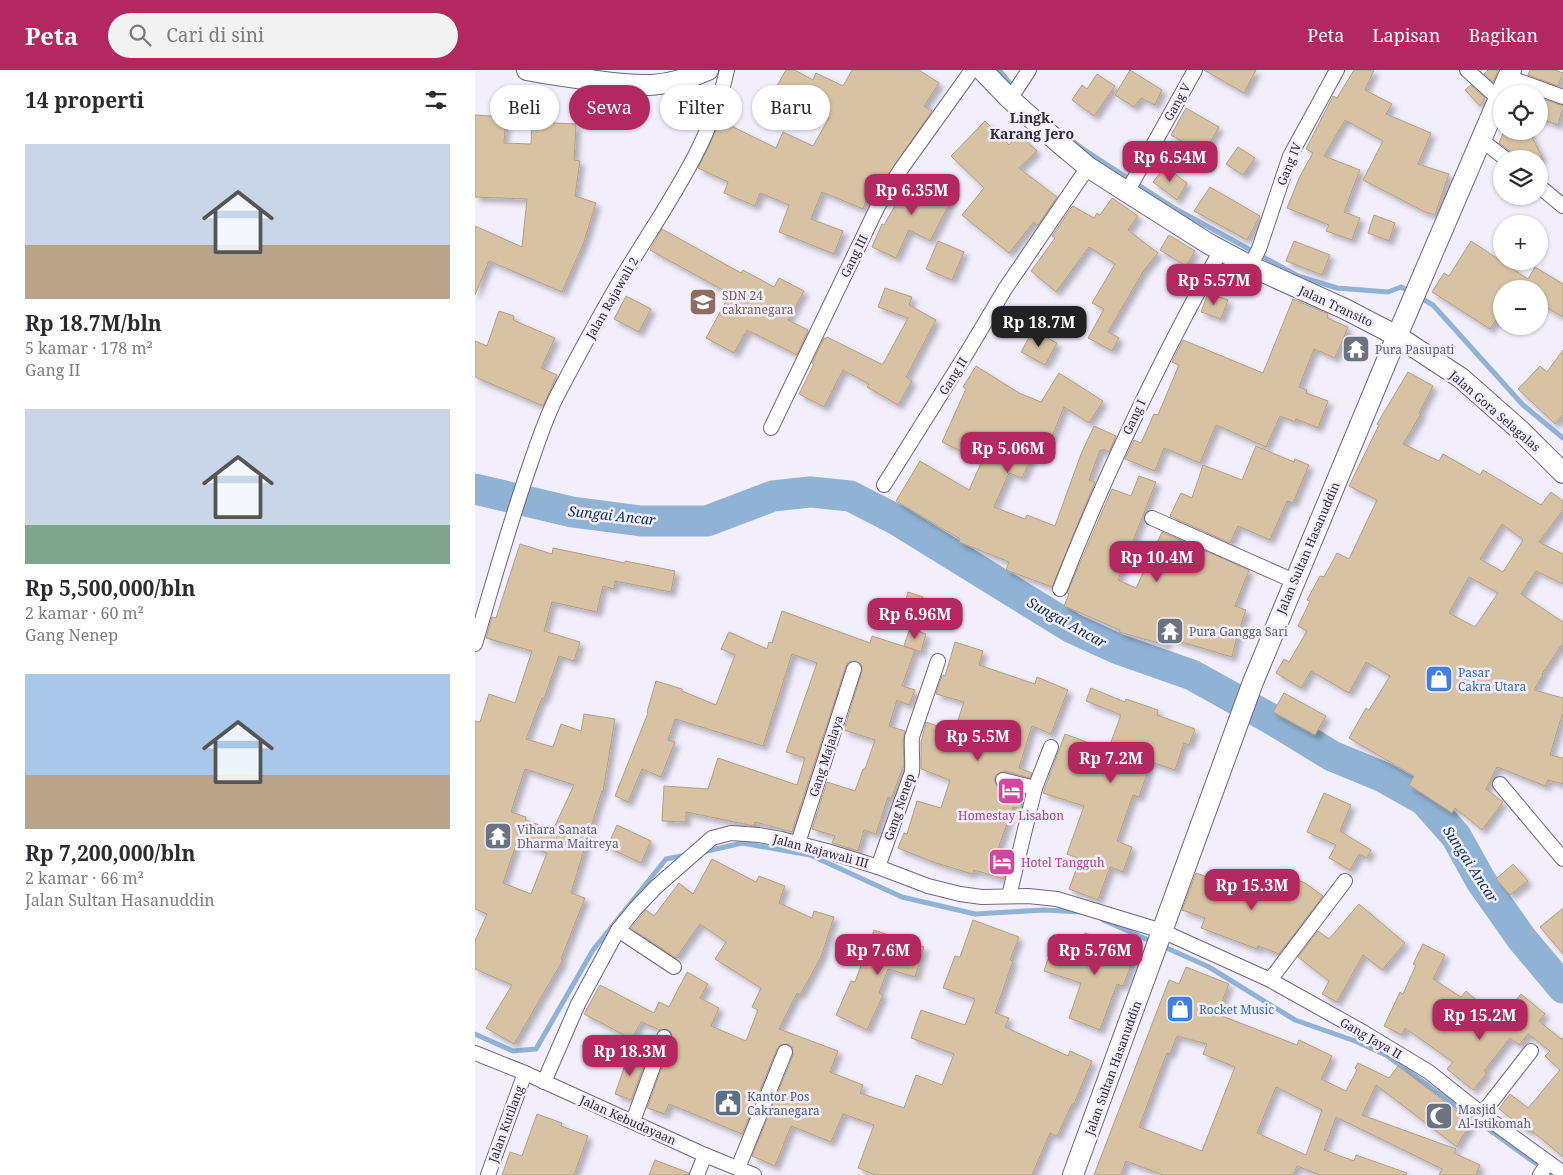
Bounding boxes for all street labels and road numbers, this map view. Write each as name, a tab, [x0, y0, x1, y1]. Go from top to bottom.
street label: Gang V	[1160, 79, 1195, 124]
street label: Gang IV	[1273, 139, 1306, 188]
street label: Gang III	[836, 232, 872, 280]
street label: Jalan Rajawali 2	[581, 254, 642, 343]
street label: Jalan Transito	[1295, 281, 1376, 331]
street label: Gang II	[935, 354, 971, 398]
street label: Jalan Gora Selagalas	[1445, 366, 1544, 455]
street label: Gang I	[1118, 397, 1150, 437]
street label: Jalan Sultan Hasanuddin	[1272, 479, 1344, 618]
street label: Gang Majalaya	[805, 713, 847, 799]
street label: Gang Nenep	[880, 771, 918, 843]
street label: Jalan Rajawali III	[770, 830, 871, 872]
street label: Jalan Sultan Hasanuddin	[1080, 998, 1145, 1139]
street label: Gang Jaya II	[1337, 1013, 1405, 1063]
street label: Jalan Kutilang	[484, 1083, 528, 1166]
street label: Jalan Kebudayaan	[576, 1091, 679, 1149]

